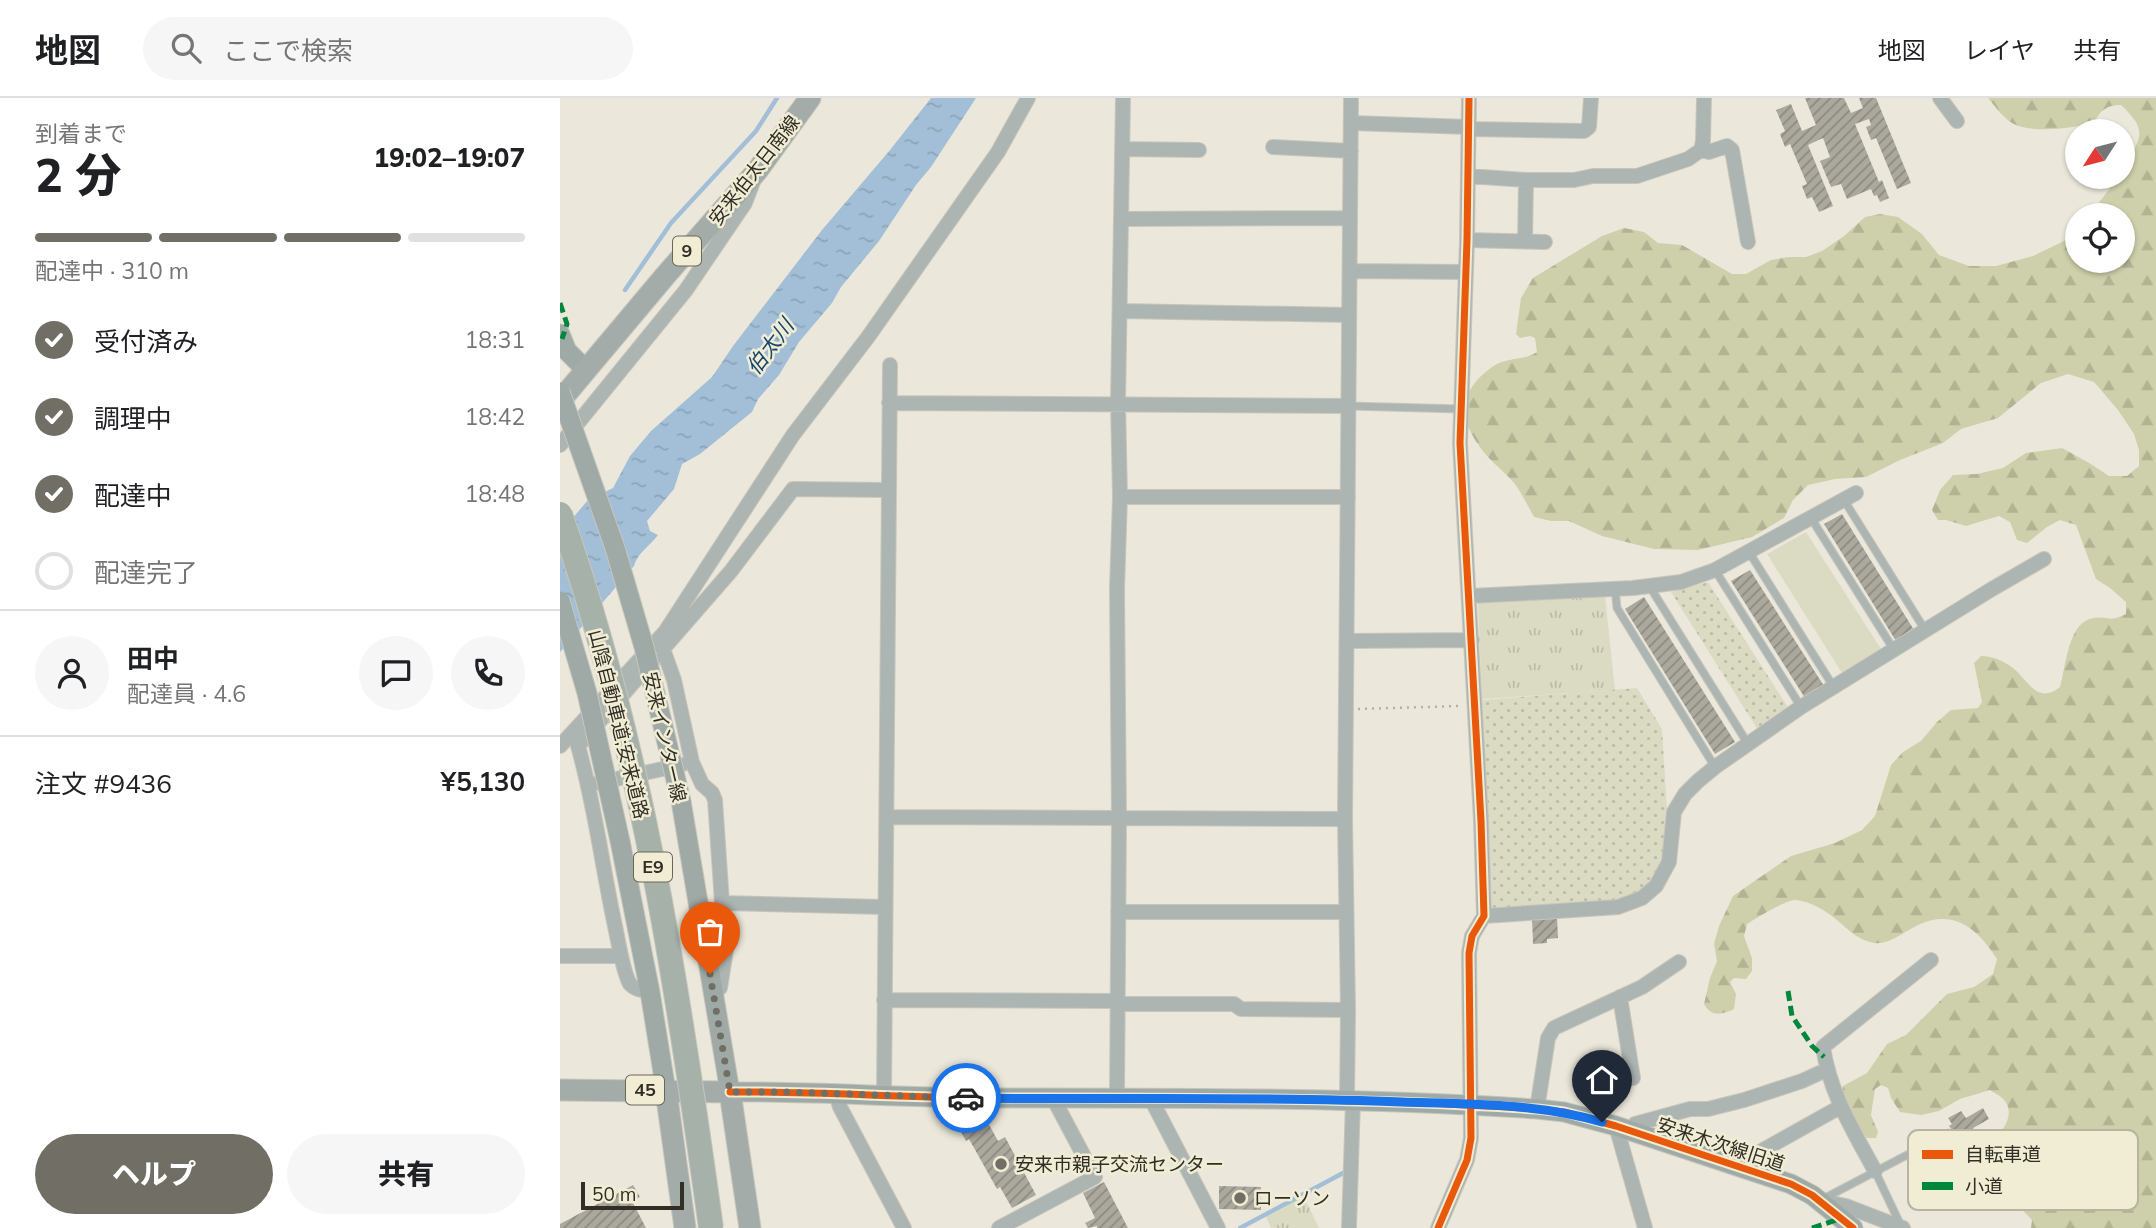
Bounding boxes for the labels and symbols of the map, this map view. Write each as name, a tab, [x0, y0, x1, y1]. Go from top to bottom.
street label: 安来伯太日南線	[704, 110, 804, 230]
north arrow	[2065, 119, 2135, 189]
road number: 9	[673, 236, 701, 266]
water label: 伯太川	[740, 312, 800, 379]
street label: 山陰自動車道;安来道路	[584, 627, 654, 821]
street label: 安来インター線	[638, 669, 692, 805]
road number: E9	[634, 852, 672, 882]
pin	[680, 902, 740, 974]
pin	[1572, 1050, 1632, 1122]
courier	[931, 1063, 1001, 1133]
road number: 45	[626, 1076, 664, 1105]
street label: 安来木次線旧道	[1654, 1112, 1788, 1176]
legend	[1908, 1130, 2138, 1210]
text: 自転車道	[1965, 1142, 2041, 1166]
place label: 安来市親子交流センター	[1015, 1152, 1224, 1176]
marker: 安来市親子交流センター	[993, 1156, 1009, 1172]
text: 小道	[1965, 1174, 2003, 1198]
scale bar	[581, 1179, 684, 1211]
place label: ローソン	[1254, 1186, 1330, 1210]
marker: ローソン	[1232, 1190, 1248, 1206]

